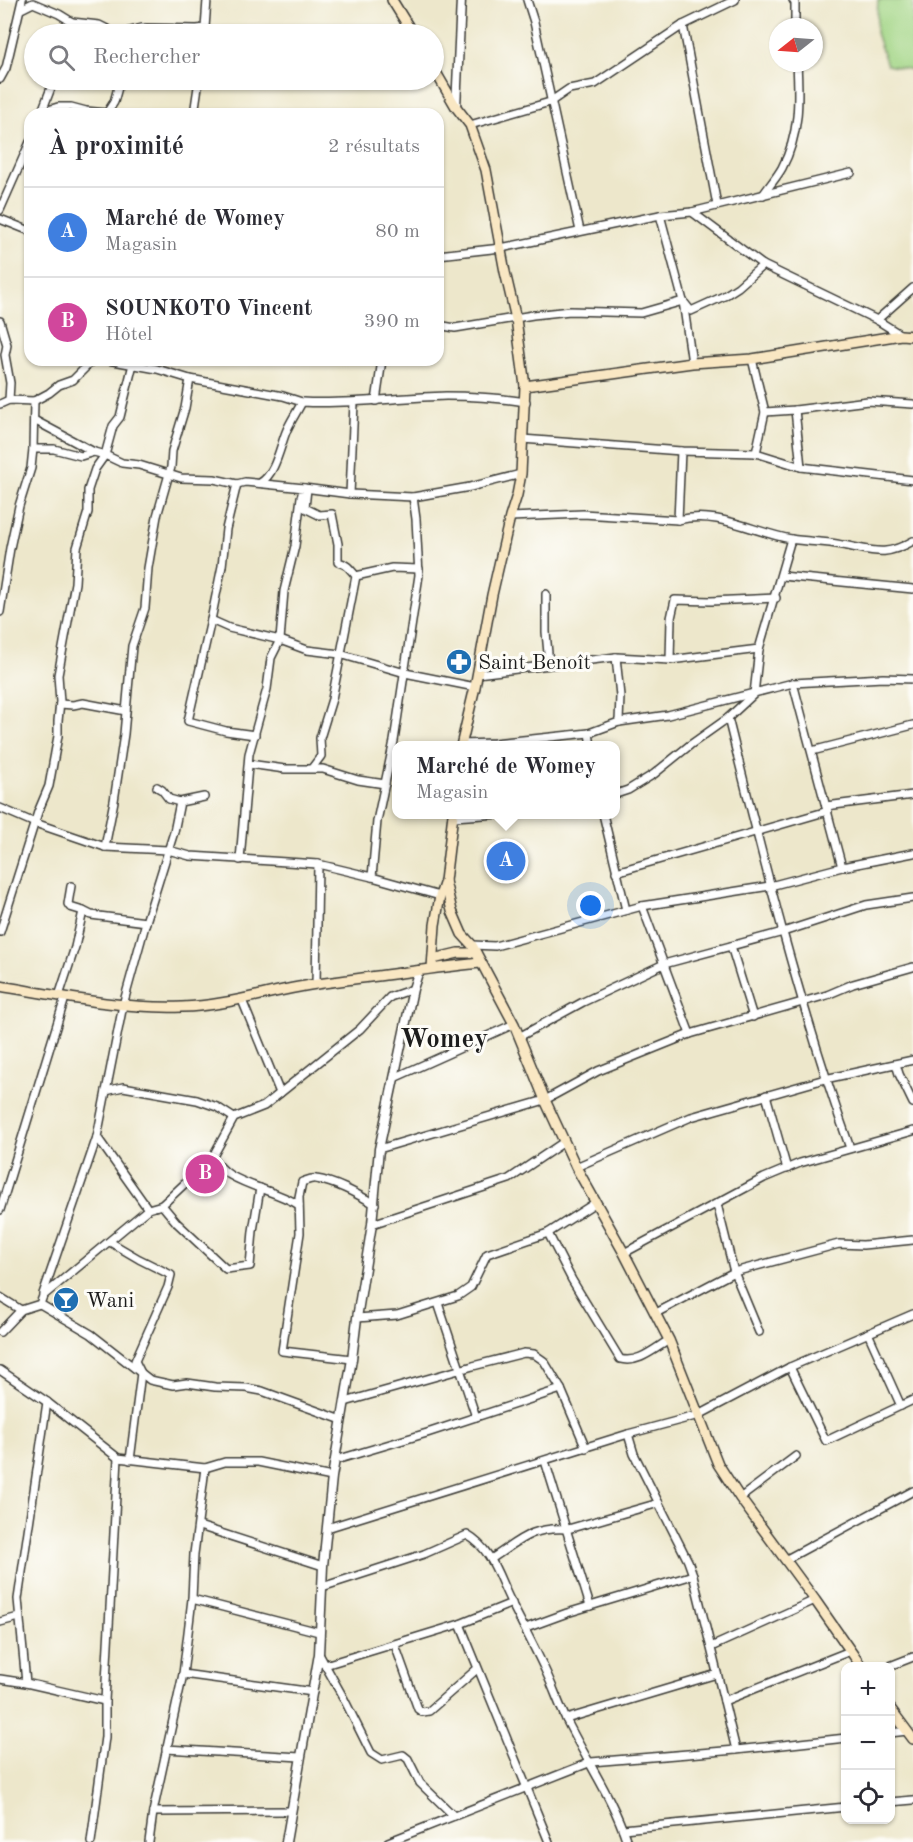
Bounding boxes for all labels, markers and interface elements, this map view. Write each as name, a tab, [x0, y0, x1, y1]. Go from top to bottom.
north arrow	[769, 18, 823, 72]
search box	[24, 24, 444, 90]
icon: search	[45, 41, 78, 74]
text: Rechercher	[93, 46, 200, 68]
text: À proximité	[48, 134, 184, 160]
text: 2 résultats	[328, 137, 420, 157]
text: Marché de Womey	[105, 208, 285, 230]
text: A	[60, 222, 75, 242]
text: 80 m	[375, 222, 420, 242]
text: Magasin	[105, 235, 177, 255]
text: SOUNKOTO Vincent	[105, 298, 312, 320]
text: B	[60, 312, 75, 332]
text: 390 m	[364, 312, 420, 332]
text: Hôtel	[105, 325, 152, 345]
pharmacy icon: Saint Benoît	[444, 647, 474, 677]
place label: Saint Benoît	[478, 653, 591, 674]
popup	[392, 741, 620, 819]
text: Marché de Womey	[416, 756, 596, 778]
text: Magasin	[416, 783, 488, 803]
pin: A	[486, 838, 526, 884]
your location	[576, 891, 605, 920]
district label: Womey	[400, 1026, 488, 1053]
pin: B	[186, 1152, 224, 1196]
bar icon: Wani	[51, 1285, 81, 1315]
place label: Wani	[86, 1291, 134, 1312]
map controls	[841, 1662, 895, 1824]
button: +	[841, 1662, 895, 1716]
button: −	[841, 1716, 895, 1770]
button: locate	[841, 1770, 895, 1824]

